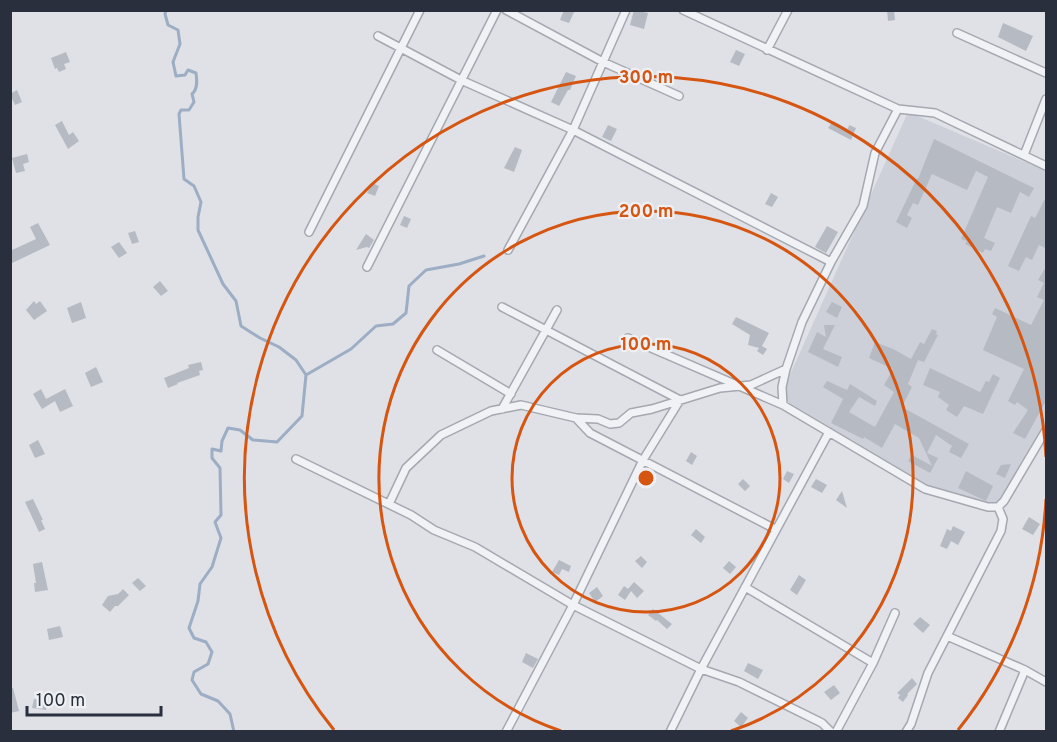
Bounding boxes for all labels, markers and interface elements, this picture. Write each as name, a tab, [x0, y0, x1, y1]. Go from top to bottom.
text: 300 m	[619, 67, 673, 90]
text: 200 m	[618, 201, 674, 224]
text: 100 m	[620, 334, 672, 357]
centre of rings	[636, 468, 656, 488]
scale bar	[27, 679, 160, 717]
text: 100 m	[36, 690, 85, 713]

